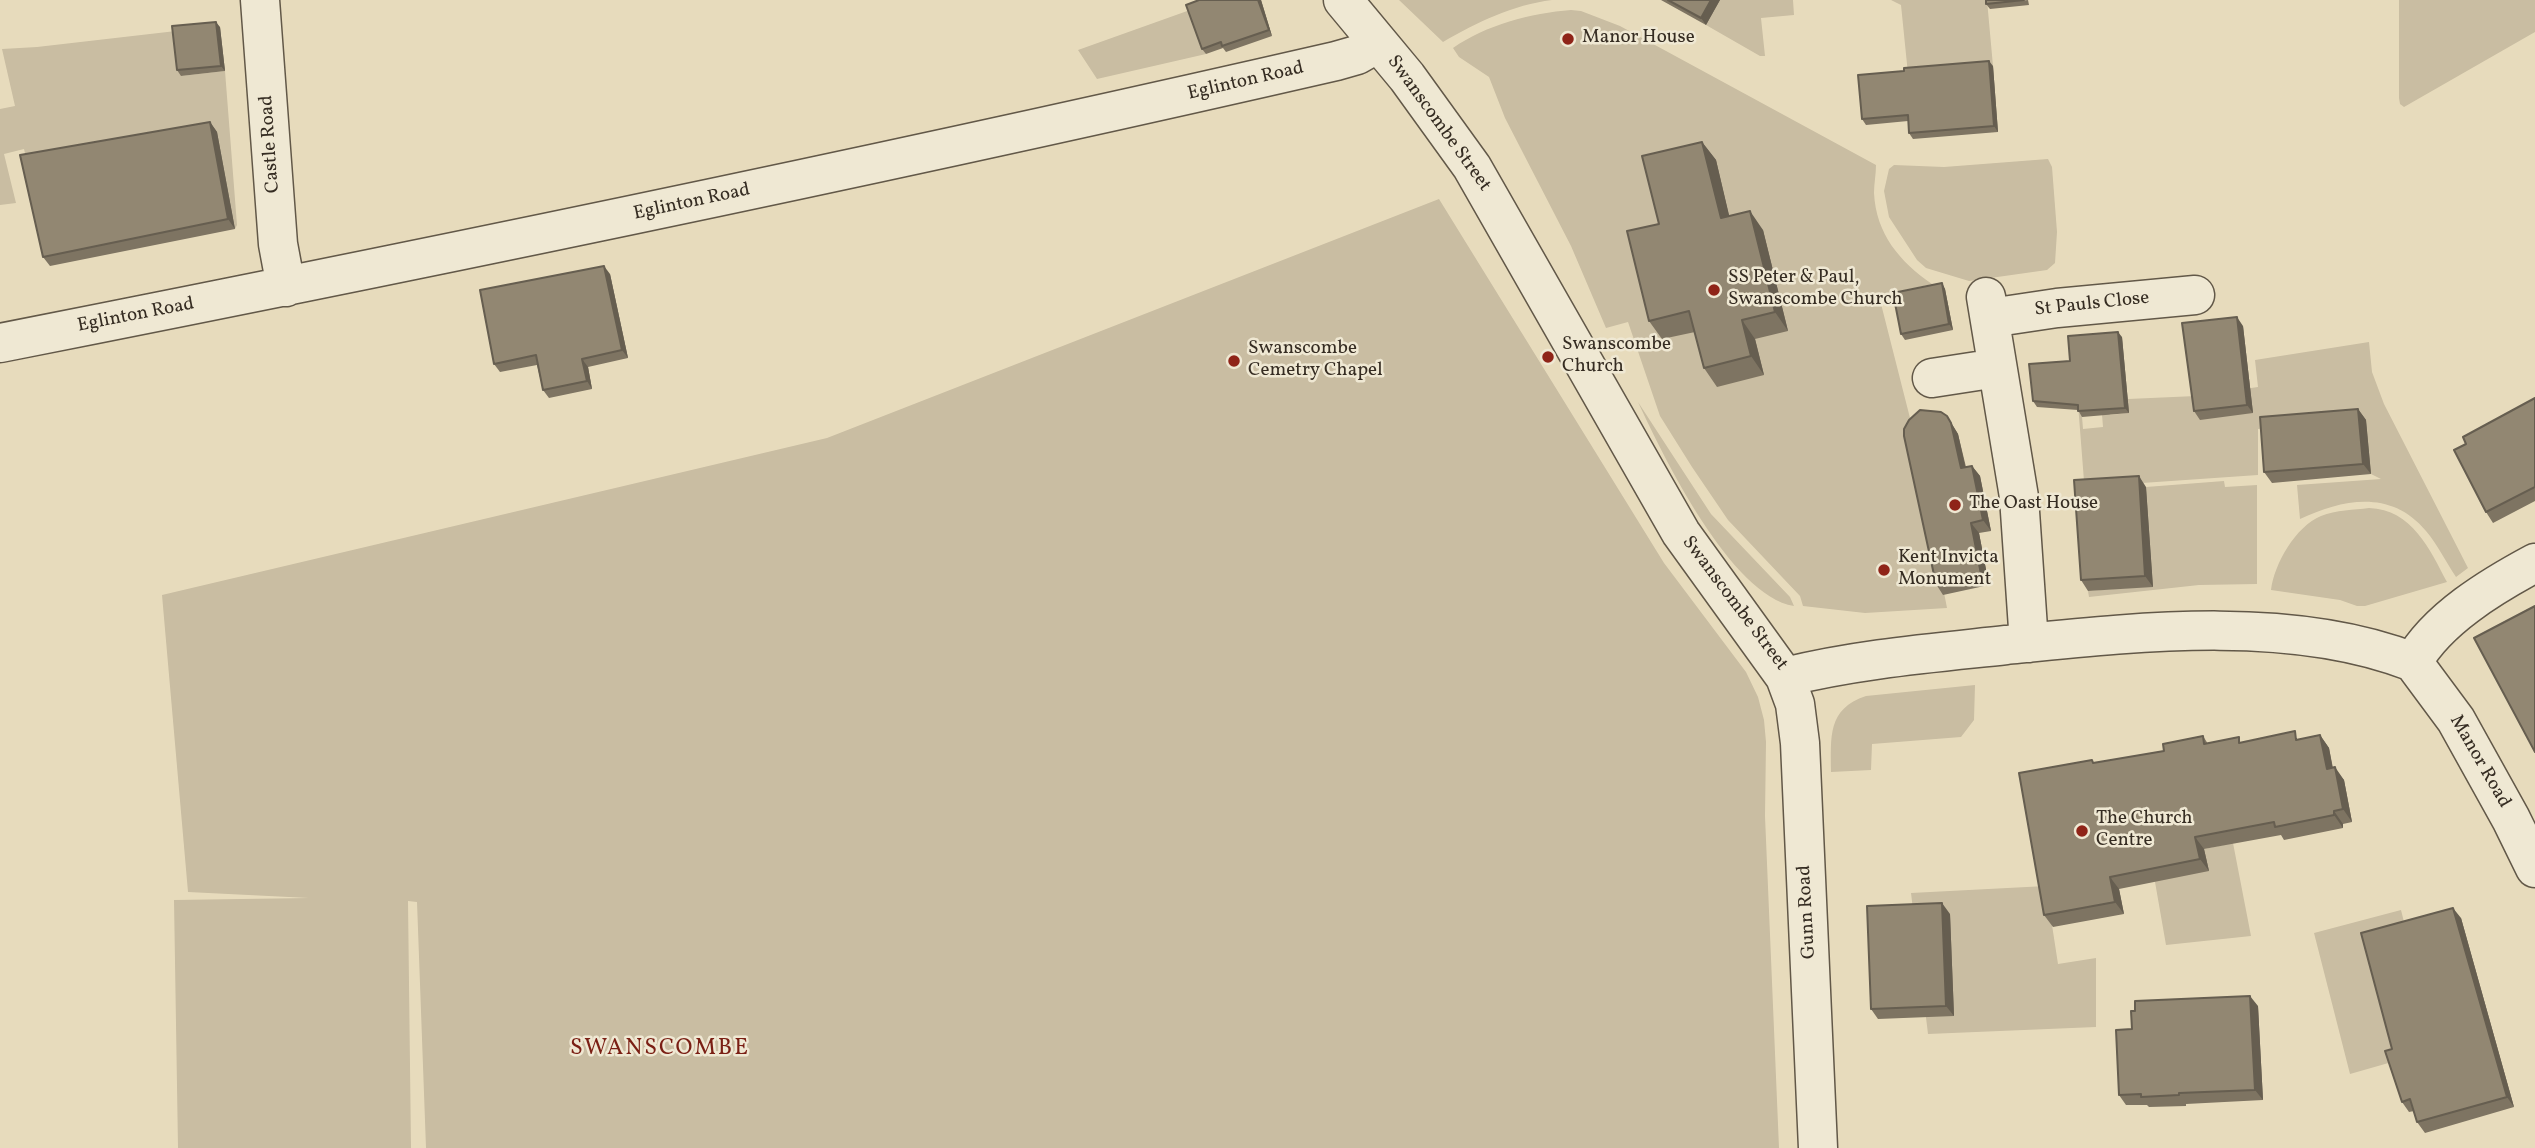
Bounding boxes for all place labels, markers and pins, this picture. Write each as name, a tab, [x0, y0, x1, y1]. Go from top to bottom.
place label: Manor House	[1582, 28, 1695, 50]
marker: Manor House	[1560, 31, 1576, 47]
place label: SS Peter & Paul, Swanscombe Church	[1728, 268, 1902, 312]
marker: SS Peter & Paul, Swanscombe Church	[1706, 282, 1722, 298]
place label: Swanscombe Church	[1562, 335, 1671, 379]
place label: Swanscombe Cemetry Chapel	[1248, 339, 1383, 383]
marker: Swanscombe Church	[1540, 349, 1556, 365]
marker: Swanscombe Cemetry Chapel	[1226, 353, 1242, 369]
place label: The Oast House	[1969, 494, 2098, 516]
marker: The Oast House	[1947, 497, 1963, 513]
place label: Kent Invicta Monument	[1898, 548, 1999, 592]
marker: Kent Invicta Monument	[1876, 562, 1892, 578]
place label: The Church Centre	[2096, 809, 2193, 853]
marker: The Church Centre	[2074, 823, 2090, 839]

